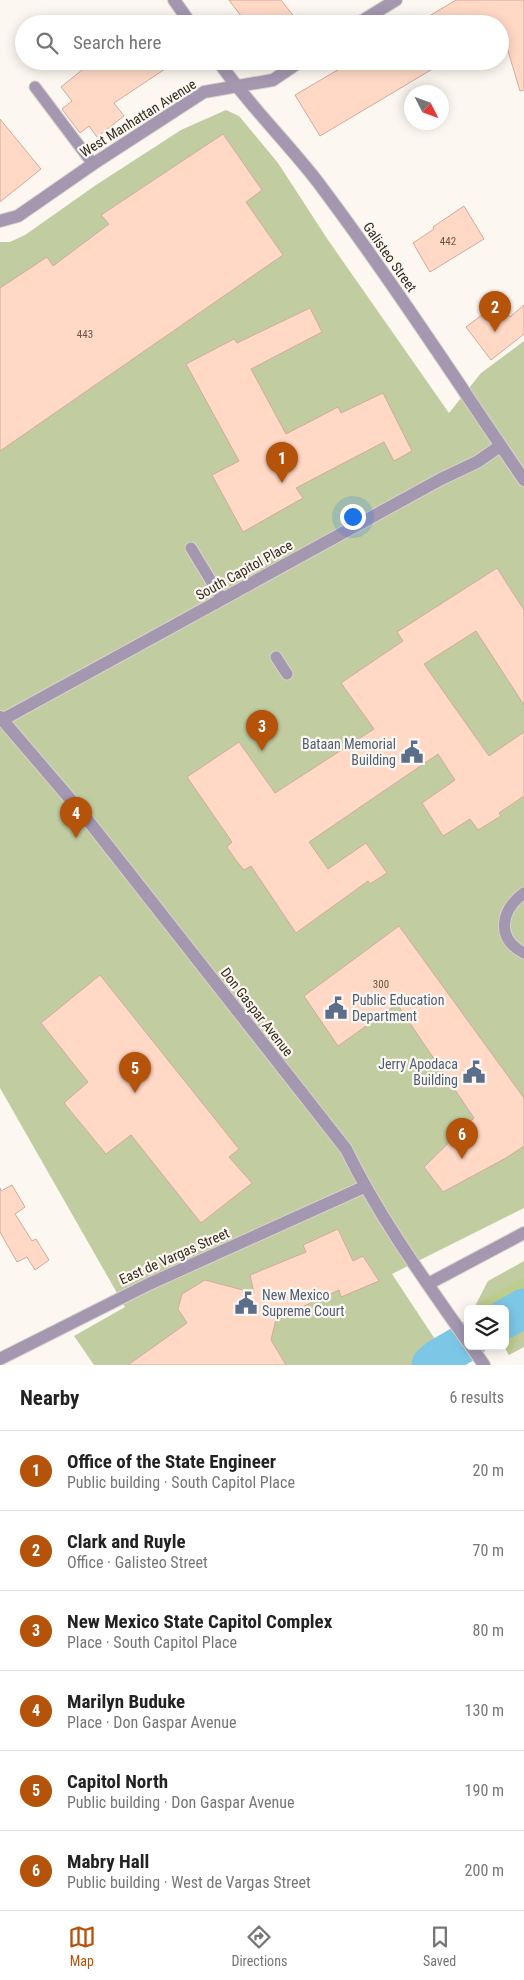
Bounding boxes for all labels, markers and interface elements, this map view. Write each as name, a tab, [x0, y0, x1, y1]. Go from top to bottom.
search box	[15, 15, 509, 70]
icon: search	[33, 29, 61, 57]
text: Search here	[73, 31, 161, 54]
street label: West Manhattan Avenue	[77, 76, 199, 160]
north arrow	[404, 85, 449, 130]
street label: Galisteo Street	[360, 219, 420, 295]
house number: 442	[440, 235, 456, 248]
pin: 2	[479, 291, 511, 332]
house number: 443	[77, 328, 93, 341]
pin: 1	[266, 442, 298, 483]
your location	[340, 504, 366, 530]
street label: South Capitol Place	[193, 537, 296, 603]
pin: 3	[246, 710, 278, 751]
place label: Bataan Memorial Building	[302, 736, 396, 768]
public building icon: Bataan Memorial Building	[399, 739, 425, 765]
pin: 4	[60, 797, 92, 838]
street label: Don Gaspar Avenue	[218, 965, 297, 1060]
house number: 300	[373, 978, 389, 991]
place label: Public Education Department	[352, 992, 444, 1024]
public building icon: Public Education Department	[323, 995, 349, 1021]
pin: 5	[119, 1052, 151, 1093]
place label: Jerry Apodaca Building	[378, 1056, 458, 1088]
public building icon: Jerry Apodaca Building	[461, 1059, 487, 1085]
pin: 6	[446, 1118, 478, 1159]
street label: East de Vargas Street	[117, 1225, 231, 1287]
place label: New Mexico Supreme Court	[262, 1287, 344, 1319]
public building icon: New Mexico Supreme Court	[233, 1290, 259, 1316]
map controls	[464, 1305, 509, 1350]
button: layers	[464, 1305, 509, 1350]
text: Nearby	[20, 1386, 79, 1410]
text: 6 results	[449, 1388, 504, 1407]
text: Office of the State Engineer	[67, 1450, 276, 1473]
text: 1	[32, 1461, 40, 1480]
text: 20 m	[472, 1461, 504, 1480]
text: Public building · South Capitol Place	[67, 1473, 295, 1492]
text: Clark and Ruyle	[67, 1530, 186, 1553]
text: 2	[32, 1541, 40, 1560]
text: 70 m	[472, 1541, 504, 1560]
text: Office · Galisteo Street	[67, 1553, 208, 1572]
text: New Mexico State Capitol Complex	[67, 1610, 332, 1633]
text: 3	[32, 1621, 40, 1640]
text: 80 m	[472, 1621, 504, 1640]
text: Place · South Capitol Place	[67, 1633, 237, 1652]
text: Marilyn Buduke	[67, 1690, 185, 1713]
text: 4	[32, 1701, 40, 1720]
text: 130 m	[465, 1701, 504, 1720]
text: Place · Don Gaspar Avenue	[67, 1713, 237, 1732]
text: Capitol North	[67, 1770, 168, 1793]
text: 5	[32, 1781, 40, 1800]
text: 190 m	[465, 1781, 504, 1800]
text: Public building · Don Gaspar Avenue	[67, 1793, 295, 1812]
text: Mabry Hall	[67, 1850, 149, 1873]
text: 6	[32, 1861, 40, 1880]
text: 200 m	[465, 1861, 504, 1880]
text: Public building · West de Vargas Street	[67, 1873, 311, 1892]
tab: Map	[68, 1923, 96, 1969]
tab: Directions	[231, 1923, 287, 1969]
tab: Saved	[423, 1923, 456, 1969]

